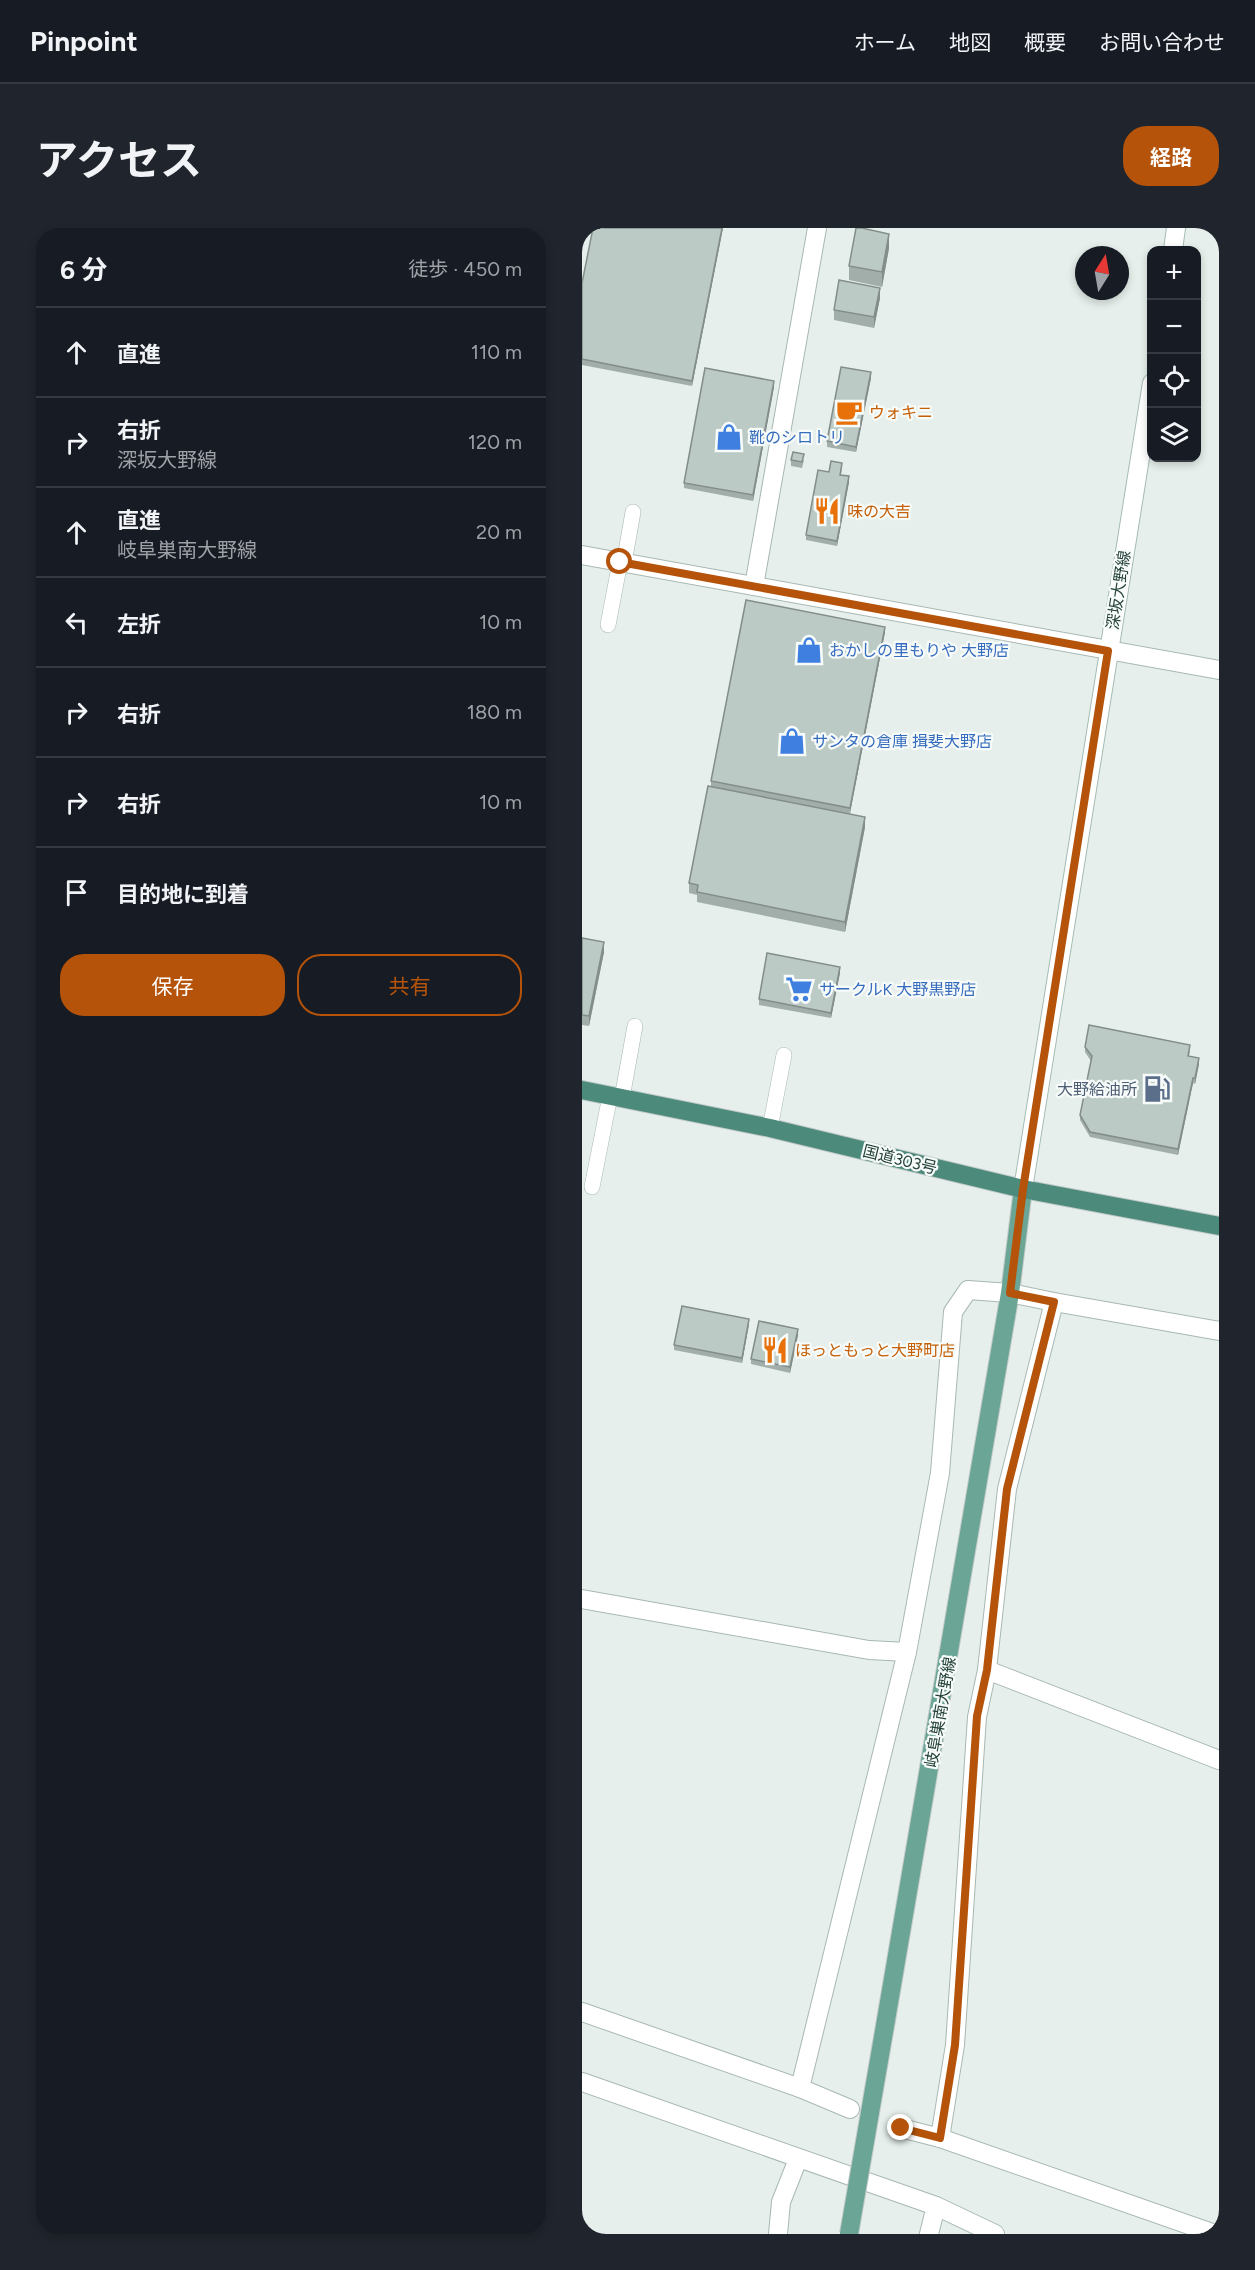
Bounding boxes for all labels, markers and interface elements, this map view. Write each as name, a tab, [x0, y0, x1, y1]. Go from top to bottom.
text: Pinpoint	[30, 24, 138, 58]
text: ホーム	[854, 30, 916, 55]
text: 地図	[949, 30, 991, 55]
text: 概要	[1024, 30, 1066, 55]
text: お問い合わせ	[1099, 30, 1225, 55]
button: 経路	[1123, 126, 1219, 186]
text: アクセス	[36, 135, 202, 186]
north arrow	[1075, 246, 1129, 300]
map controls	[1147, 246, 1201, 462]
button: +	[1147, 246, 1201, 300]
text: 6 分	[60, 254, 107, 286]
text: 徒歩 · 450 m	[408, 257, 522, 281]
button: −	[1147, 300, 1201, 354]
icon: ahead	[60, 336, 93, 369]
text: 110 m	[471, 340, 522, 364]
text: 直進	[117, 341, 161, 368]
button: locate	[1147, 354, 1201, 408]
cafe icon: ウォキニ	[834, 397, 864, 427]
place label: ウォキニ	[869, 403, 933, 422]
button: layers	[1147, 408, 1201, 462]
text: 右折	[117, 417, 161, 444]
shop icon: 靴のシロトリ	[714, 422, 744, 452]
icon: right	[60, 426, 93, 459]
place label: 靴のシロトリ	[749, 428, 845, 447]
text: 120 m	[468, 430, 522, 454]
text: 深坂大野線	[117, 448, 217, 472]
restaurant icon: 味の大吉	[812, 496, 842, 526]
place label: 味の大吉	[847, 502, 911, 521]
text: 直進	[117, 507, 161, 534]
icon: ahead	[60, 516, 93, 549]
text: 20 m	[476, 520, 522, 544]
text: 岐阜巣南大野線	[117, 538, 257, 562]
route start	[606, 548, 632, 574]
street label: 深坂大野線	[1103, 549, 1134, 631]
icon: left	[60, 606, 93, 639]
text: 10 m	[479, 610, 522, 634]
text: 左折	[117, 611, 161, 638]
shop icon: おかしの里もりや 大野店	[794, 635, 824, 665]
place label: おかしの里もりや 大野店	[829, 641, 1009, 660]
icon: right	[60, 696, 93, 729]
text: 180 m	[467, 700, 522, 724]
text: 右折	[117, 701, 161, 728]
shop icon: サンタの倉庫 揖斐大野店	[777, 726, 807, 756]
place label: サンタの倉庫 揖斐大野店	[812, 732, 992, 751]
icon: right	[60, 786, 93, 819]
text: 10 m	[479, 790, 522, 814]
text: 右折	[117, 791, 161, 818]
icon: arrive	[60, 876, 93, 909]
text: 目的地に到着	[117, 881, 249, 908]
button: 保存	[60, 954, 285, 1016]
button: 共有	[297, 954, 522, 1016]
supermarket icon: サークルK 大野黒野店	[784, 974, 814, 1004]
place label: サークルK 大野黒野店	[819, 980, 976, 999]
fuel station icon: 大野給油所	[1142, 1074, 1172, 1104]
place label: 大野給油所	[1057, 1080, 1137, 1099]
street label: 国道303号	[861, 1141, 939, 1178]
restaurant icon: ほっともっと大野町店	[760, 1335, 790, 1365]
place label: ほっともっと大野町店	[795, 1341, 955, 1360]
street label: 岐阜巣南大野線	[921, 1655, 960, 1769]
route end	[887, 2114, 913, 2140]

